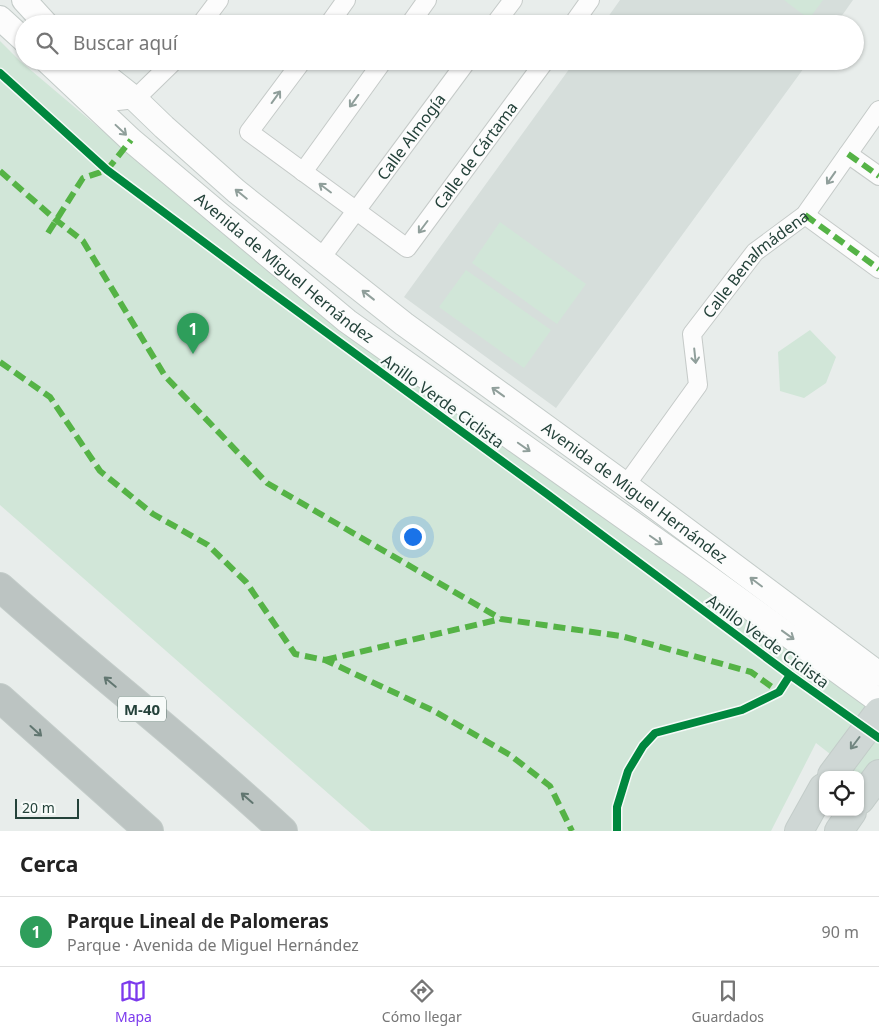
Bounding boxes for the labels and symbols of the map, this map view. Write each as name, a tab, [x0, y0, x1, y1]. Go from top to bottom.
street label: Calle Almogía	[372, 89, 450, 184]
one-way arrow	[270, 91, 281, 104]
one-way arrow	[349, 94, 359, 108]
street label: Calle de Cártama	[429, 97, 522, 213]
one-way arrow	[115, 124, 128, 136]
one-way arrow	[826, 171, 836, 185]
one-way arrow	[319, 183, 332, 194]
street label: Avenida de Miguel Hernández	[190, 187, 378, 348]
one-way arrow	[234, 189, 247, 200]
street label: Calle Benalmádena	[697, 205, 813, 322]
one-way arrow	[417, 220, 428, 233]
one-way arrow	[362, 290, 375, 301]
pin: 1	[177, 313, 209, 354]
one-way arrow	[690, 348, 700, 364]
street label: Anillo Verde Ciclista	[377, 349, 509, 453]
one-way arrow	[491, 387, 505, 397]
street label: Avenida de Miguel Hernández	[538, 417, 732, 568]
one-way arrow	[517, 442, 531, 452]
your location	[400, 524, 426, 550]
one-way arrow	[649, 535, 663, 546]
one-way arrow	[750, 577, 763, 588]
street label: Anillo Verde Ciclista	[702, 589, 834, 693]
one-way arrow	[781, 630, 795, 640]
one-way arrow	[103, 676, 116, 688]
road number: M-40	[118, 696, 166, 722]
one-way arrow	[30, 725, 43, 737]
one-way arrow	[850, 736, 861, 749]
one-way arrow	[241, 793, 254, 804]
scale bar	[15, 796, 79, 819]

